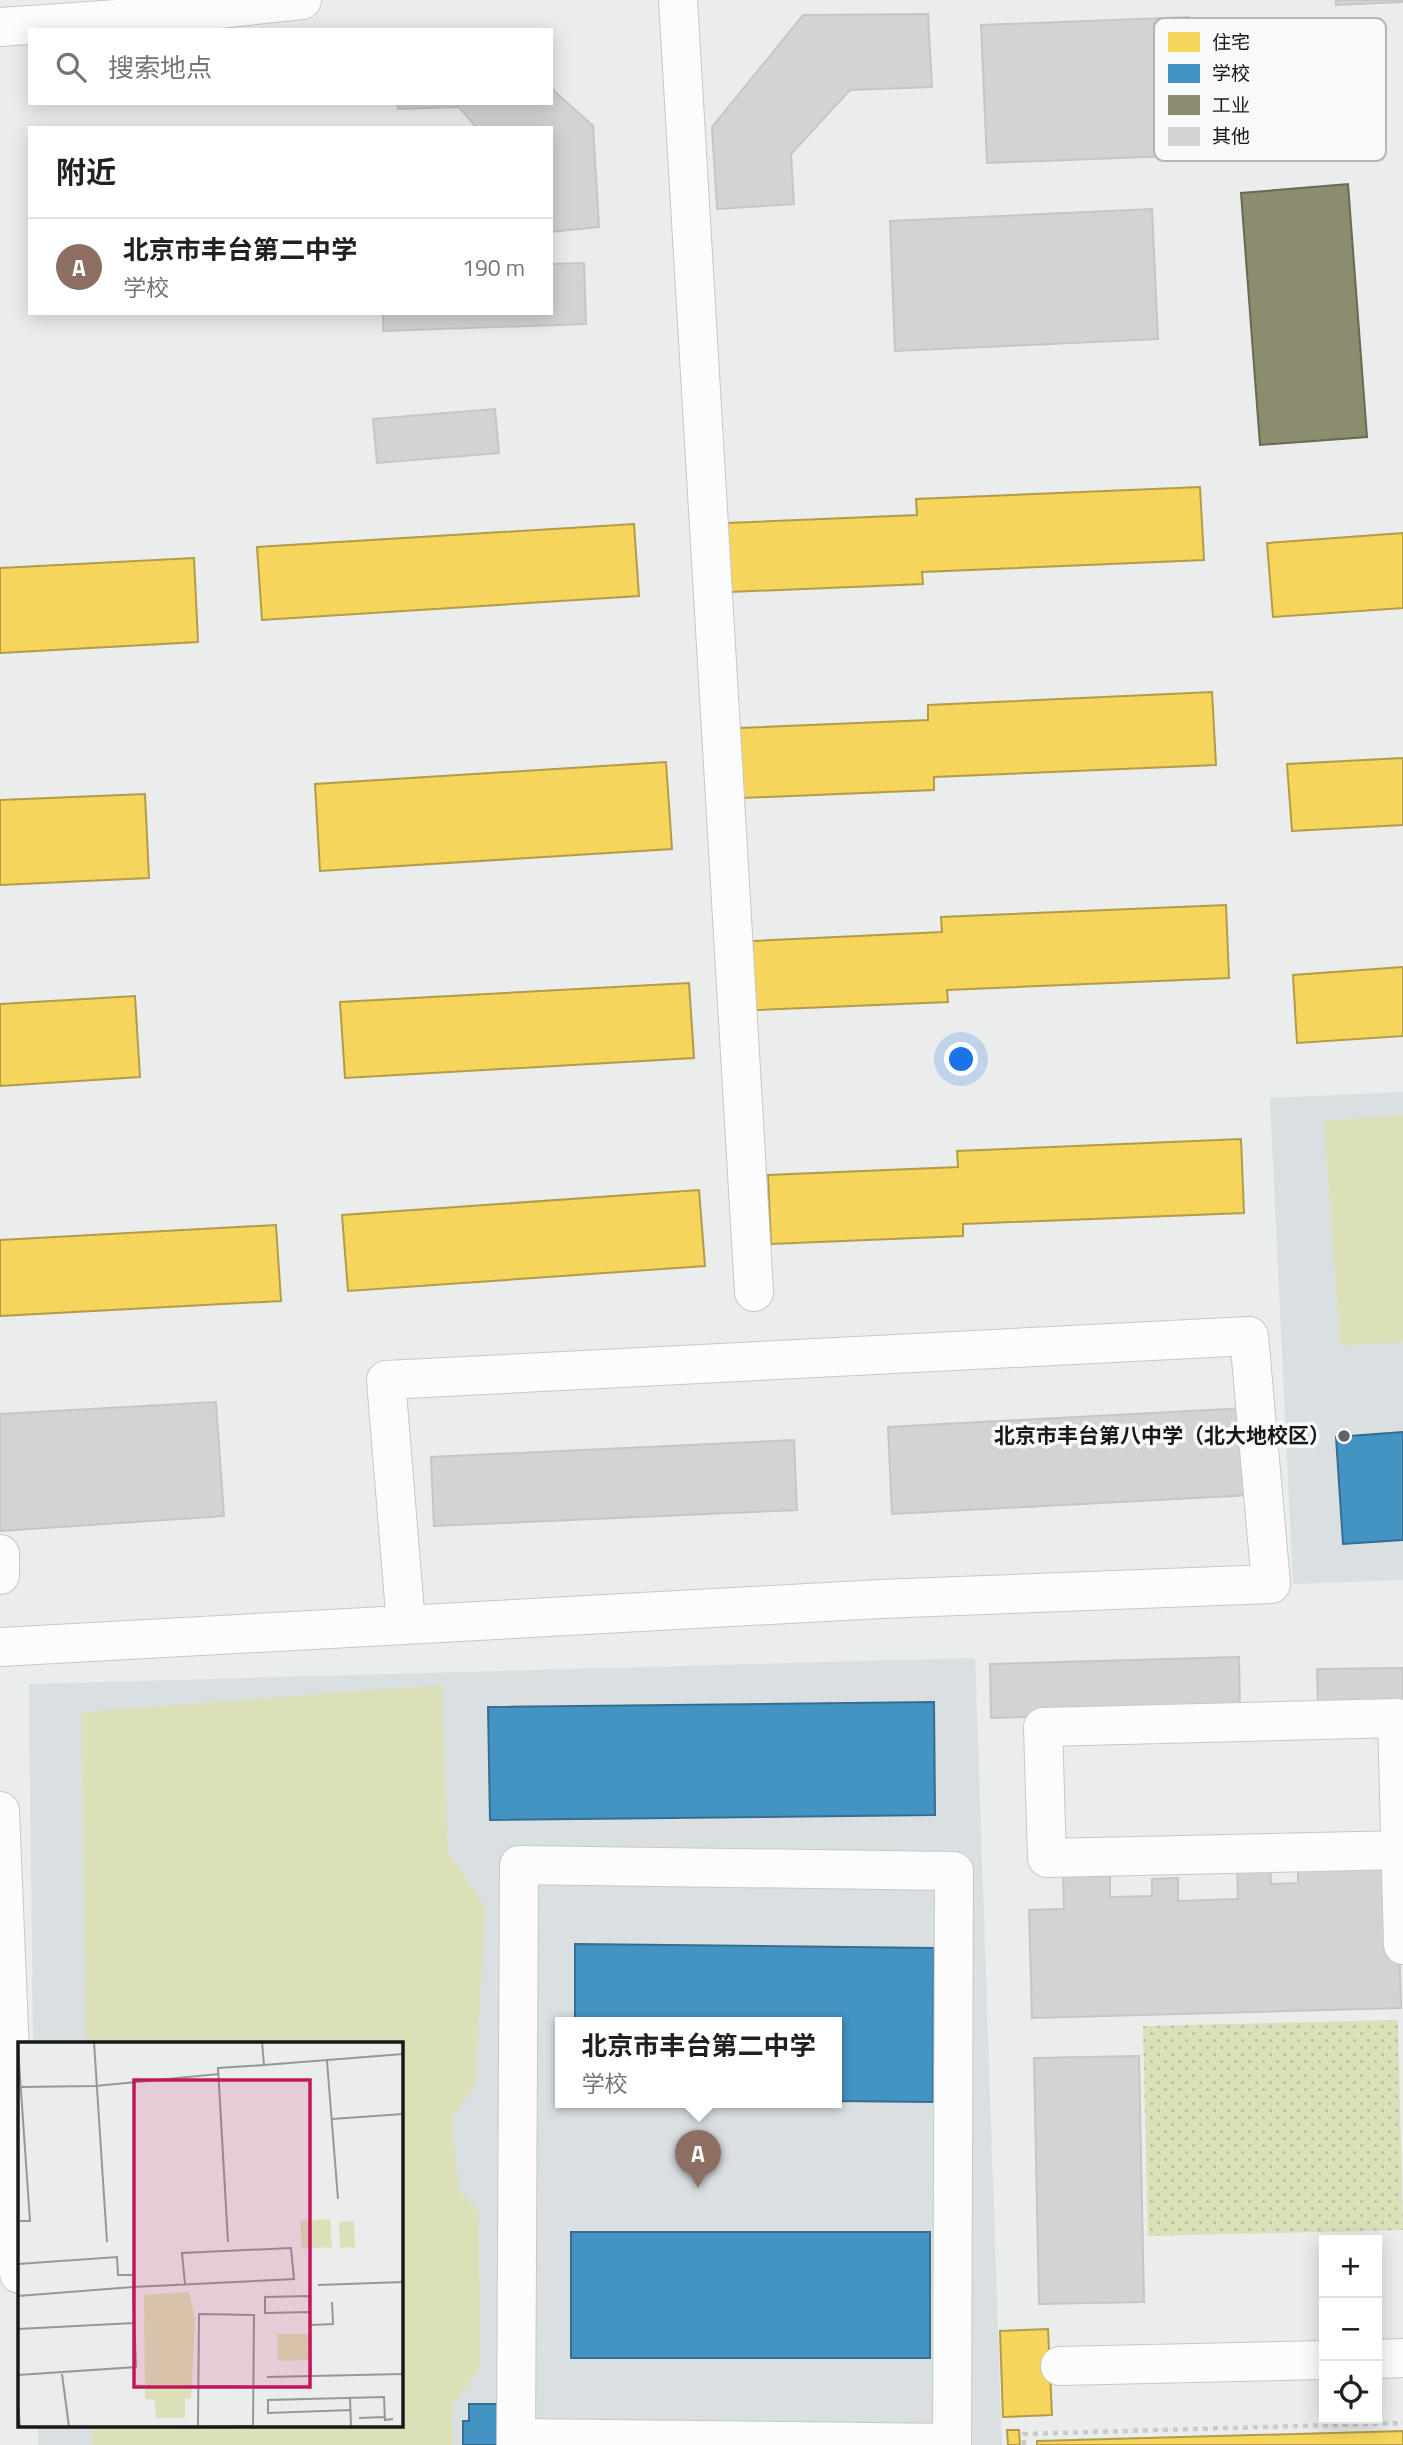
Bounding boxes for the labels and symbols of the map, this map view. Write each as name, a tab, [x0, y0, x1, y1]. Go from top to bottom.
legend	[1154, 18, 1386, 161]
text: 住宅	[1212, 27, 1250, 56]
text: 学校	[1212, 58, 1250, 87]
text: 工业	[1212, 90, 1250, 119]
text: 其他	[1212, 121, 1250, 150]
your location	[944, 1042, 978, 1076]
place label: 北京市丰台第八中学（北大地校区）	[994, 1419, 1330, 1451]
marker: 北京市丰台第八中学（北大地校区）	[1336, 1428, 1352, 1444]
inset map	[18, 2042, 402, 2428]
pin: A	[675, 2130, 721, 2188]

